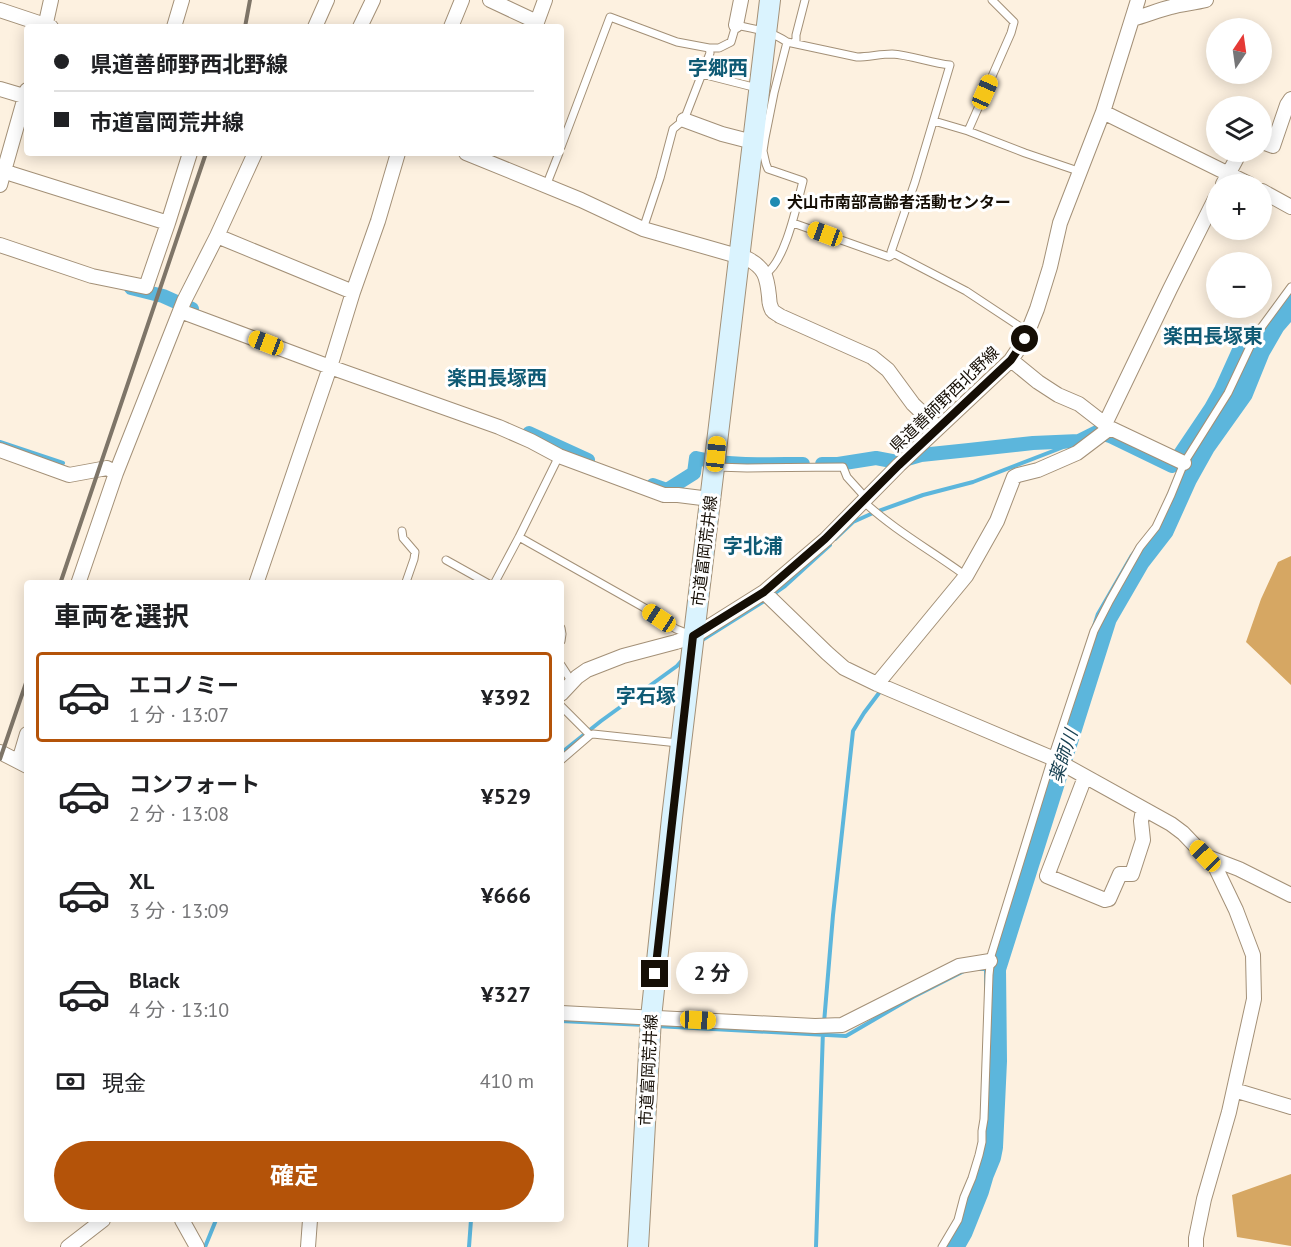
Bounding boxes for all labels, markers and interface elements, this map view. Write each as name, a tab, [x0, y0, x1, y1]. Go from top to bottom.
north arrow	[1206, 18, 1272, 84]
map controls	[1206, 18, 1272, 318]
text: 県道善師野西北野線	[90, 50, 288, 78]
district label: 字郷西	[688, 55, 748, 81]
car	[969, 72, 1001, 112]
button: layers	[1206, 96, 1272, 162]
text: 市道富岡荒井線	[90, 108, 244, 136]
button: +	[1206, 174, 1272, 240]
place label: 犬山市南部高齢者活動センター	[787, 192, 1011, 212]
marker: 犬山市南部高齢者活動センター	[768, 195, 782, 209]
car	[805, 219, 845, 249]
button: −	[1206, 252, 1272, 318]
district label: 楽田長塚東	[1163, 323, 1263, 349]
route start	[1011, 325, 1038, 352]
car	[246, 328, 286, 358]
street label: 県道善師野西北野線	[885, 342, 1003, 456]
district label: 楽田長塚西	[447, 365, 547, 391]
car	[705, 435, 727, 473]
street label: 市道富岡荒井線	[687, 494, 721, 608]
district label: 字北浦	[723, 533, 783, 559]
text: 車両を選択	[54, 599, 189, 633]
car	[639, 601, 679, 635]
icon: car	[57, 670, 111, 724]
text: エコノミー	[129, 671, 239, 699]
text: ¥392	[481, 683, 531, 711]
district label: 字石塚	[616, 683, 676, 709]
text: 1 分 · 13:07	[129, 702, 229, 728]
water label: 薬師川	[1044, 725, 1083, 785]
icon: car	[57, 769, 111, 823]
text: コンフォート	[129, 770, 260, 798]
text: ¥529	[481, 782, 531, 810]
text: 2 分 · 13:08	[129, 801, 229, 827]
car	[1186, 837, 1224, 875]
text: XL	[129, 867, 154, 895]
icon: car	[57, 868, 111, 922]
text: ¥666	[481, 881, 531, 909]
text: 3 分 · 13:09	[129, 898, 229, 924]
callout: 2 分	[676, 953, 748, 995]
route end	[641, 960, 668, 987]
text: 2 分	[694, 960, 730, 986]
text: Black	[129, 966, 180, 994]
icon: car	[57, 967, 111, 1021]
text: ¥327	[481, 980, 531, 1008]
text: 4 分 · 13:10	[129, 997, 229, 1023]
car	[680, 1010, 716, 1030]
street label: 市道富岡荒井線	[635, 1014, 661, 1126]
icon: cash	[54, 1065, 87, 1098]
text: 410 m	[480, 1068, 534, 1094]
text: 現金	[102, 1069, 146, 1097]
button: 確定	[54, 1141, 534, 1210]

